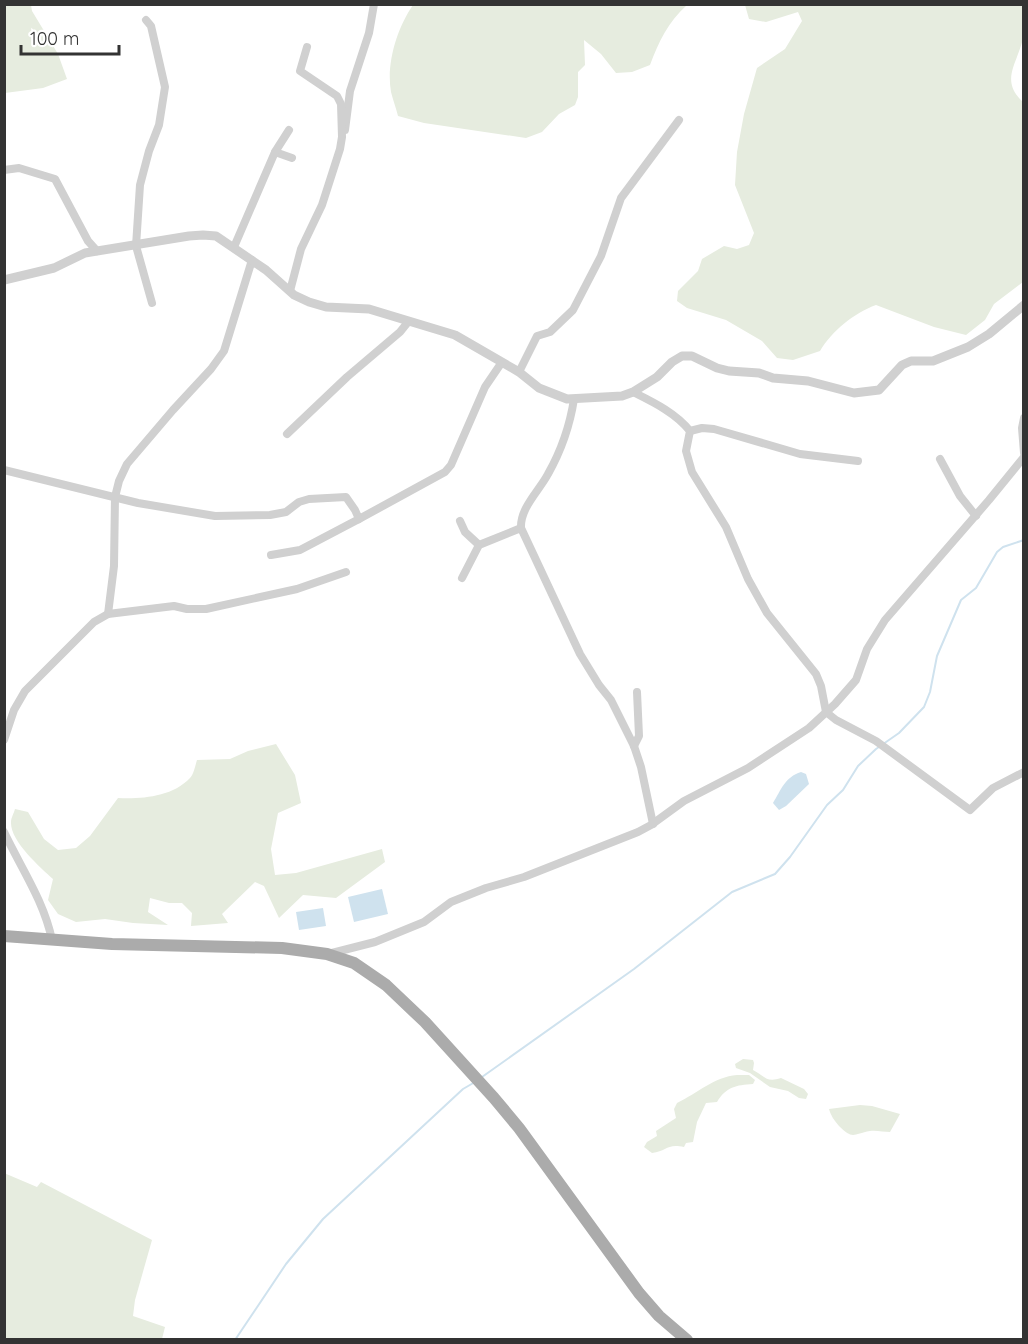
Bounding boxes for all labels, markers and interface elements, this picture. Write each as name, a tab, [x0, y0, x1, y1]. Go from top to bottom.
scale bar	[21, 18, 118, 56]
text: 100 m	[30, 27, 79, 50]

